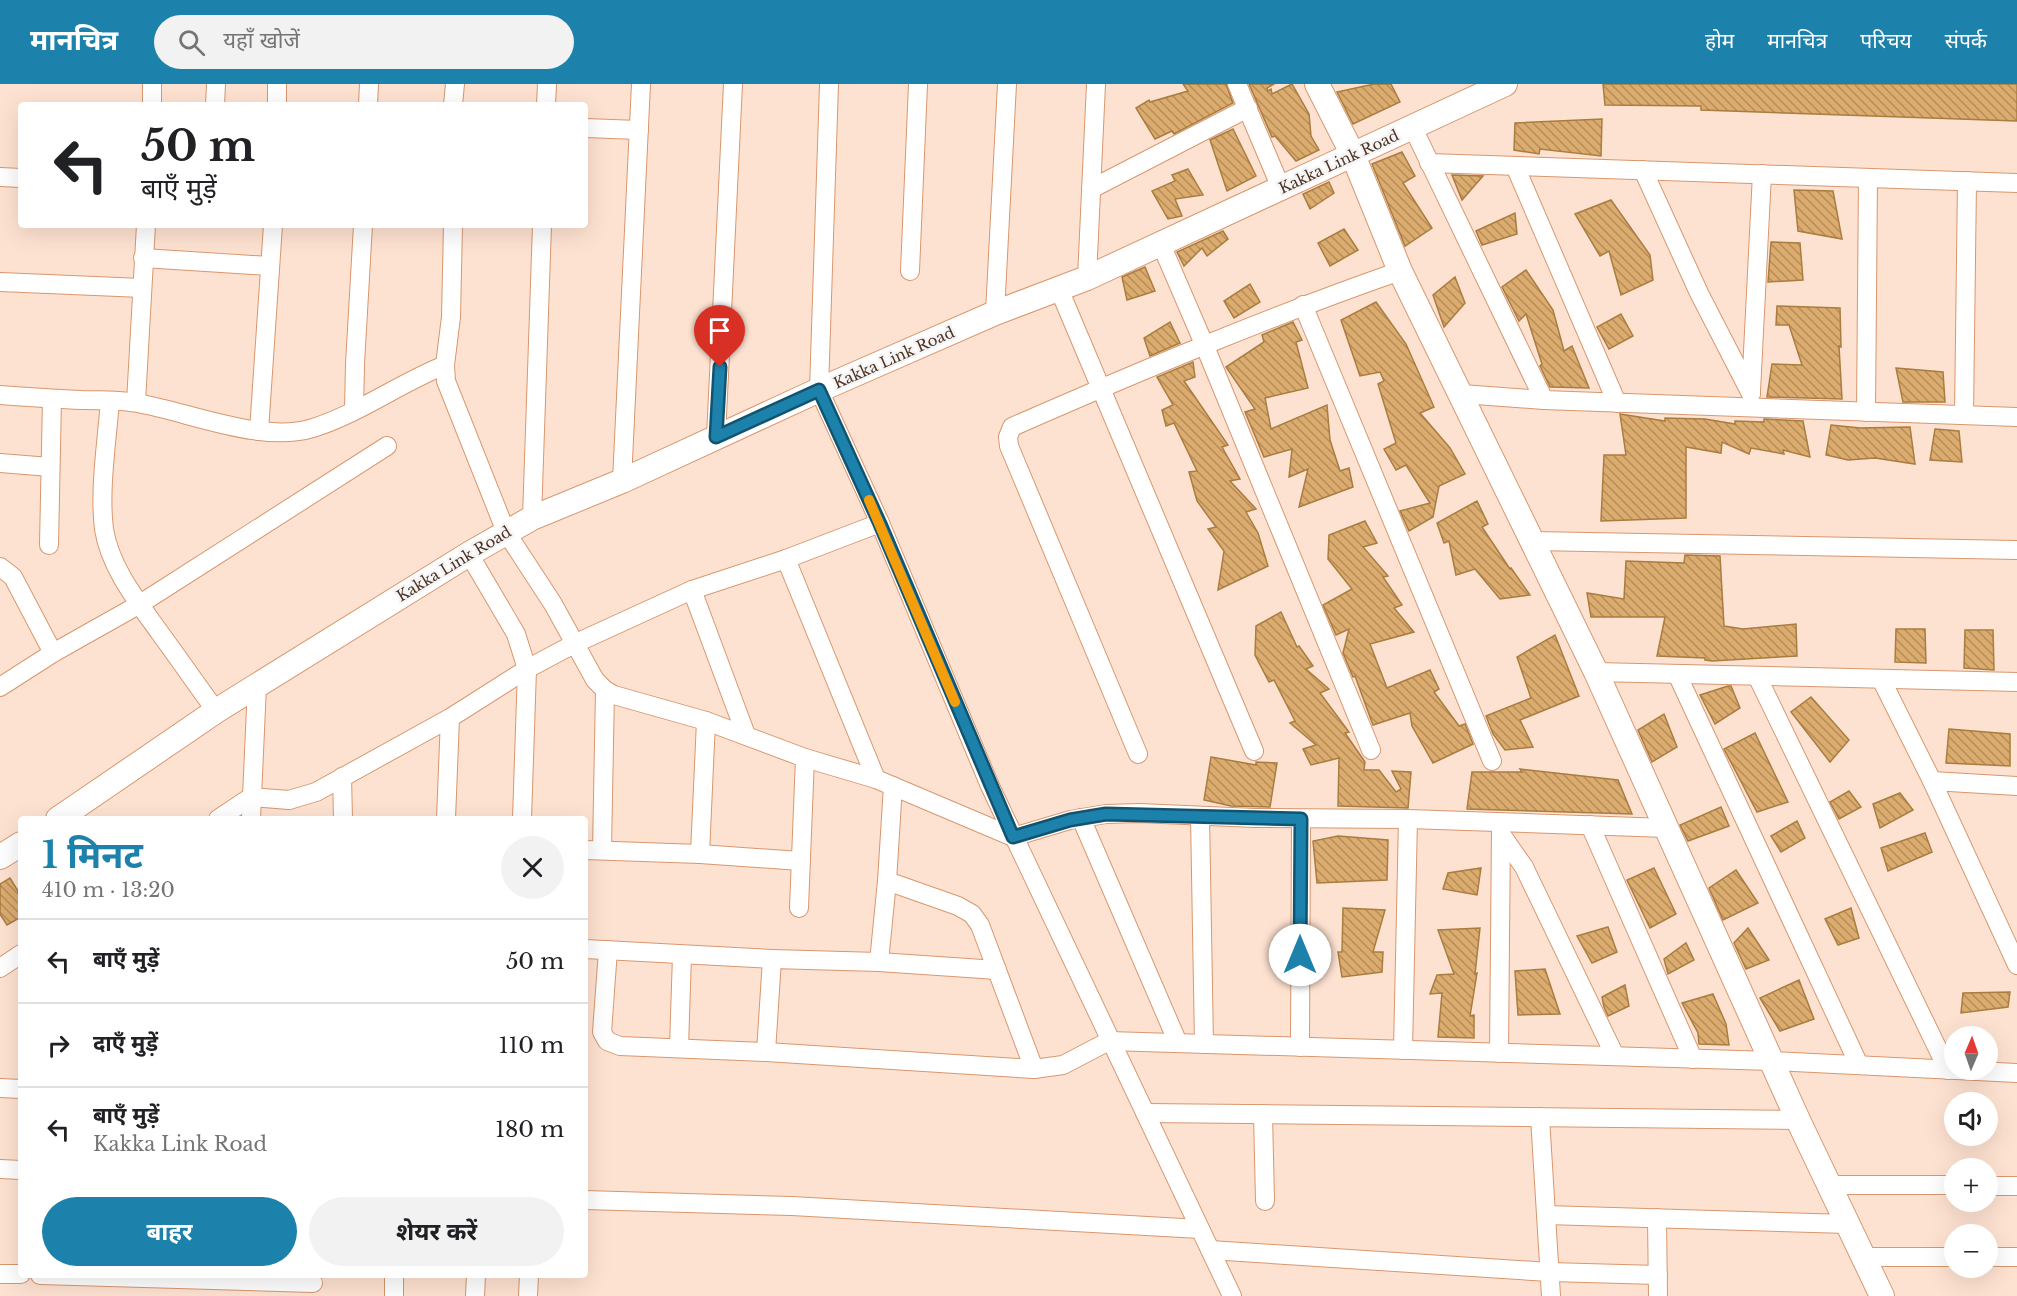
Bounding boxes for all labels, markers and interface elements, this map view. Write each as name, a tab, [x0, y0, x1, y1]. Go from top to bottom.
search box	[154, 15, 574, 69]
text: मानचित्र	[30, 23, 118, 58]
icon: search	[175, 26, 208, 59]
text: यहाँ खोजें	[223, 27, 300, 54]
text: होम	[1705, 28, 1734, 54]
text: मानचित्र	[1767, 28, 1827, 54]
text: परिचय	[1860, 28, 1912, 54]
text: संपर्क	[1945, 28, 1987, 54]
text: 50 m	[141, 120, 255, 172]
street label: Kakka Link Road	[1276, 125, 1402, 198]
icon: left	[42, 126, 120, 204]
text: बाएँ मुड़ें	[141, 172, 217, 205]
pin	[694, 305, 745, 367]
icon: arrive	[703, 314, 736, 347]
street label: Kakka Link Road	[830, 322, 957, 393]
street label: Kakka Link Road	[393, 522, 515, 605]
text: 1 मिनट	[42, 833, 143, 878]
button: close	[501, 836, 564, 899]
text: 410 m · 13:20	[42, 878, 175, 902]
position arrow	[1268, 923, 1332, 987]
icon: left	[42, 945, 75, 978]
text: बाएँ मुड़ें	[93, 946, 159, 973]
text: 50 m	[506, 948, 564, 975]
north arrow	[1944, 1026, 1998, 1080]
map controls	[1944, 1026, 1998, 1278]
icon: right	[42, 1029, 75, 1062]
text: दाएँ मुड़ें	[93, 1030, 158, 1057]
text: 110 m	[499, 1032, 564, 1059]
button: sound	[1944, 1092, 1998, 1146]
text: बाएँ मुड़ें	[93, 1102, 159, 1129]
icon: left	[42, 1113, 75, 1146]
text: 180 m	[495, 1116, 564, 1143]
text: Kakka Link Road	[93, 1132, 267, 1156]
button: +	[1944, 1158, 1998, 1212]
button: बाहर	[42, 1197, 297, 1266]
button: शेयर करें	[309, 1197, 564, 1266]
button: −	[1944, 1224, 1998, 1278]

